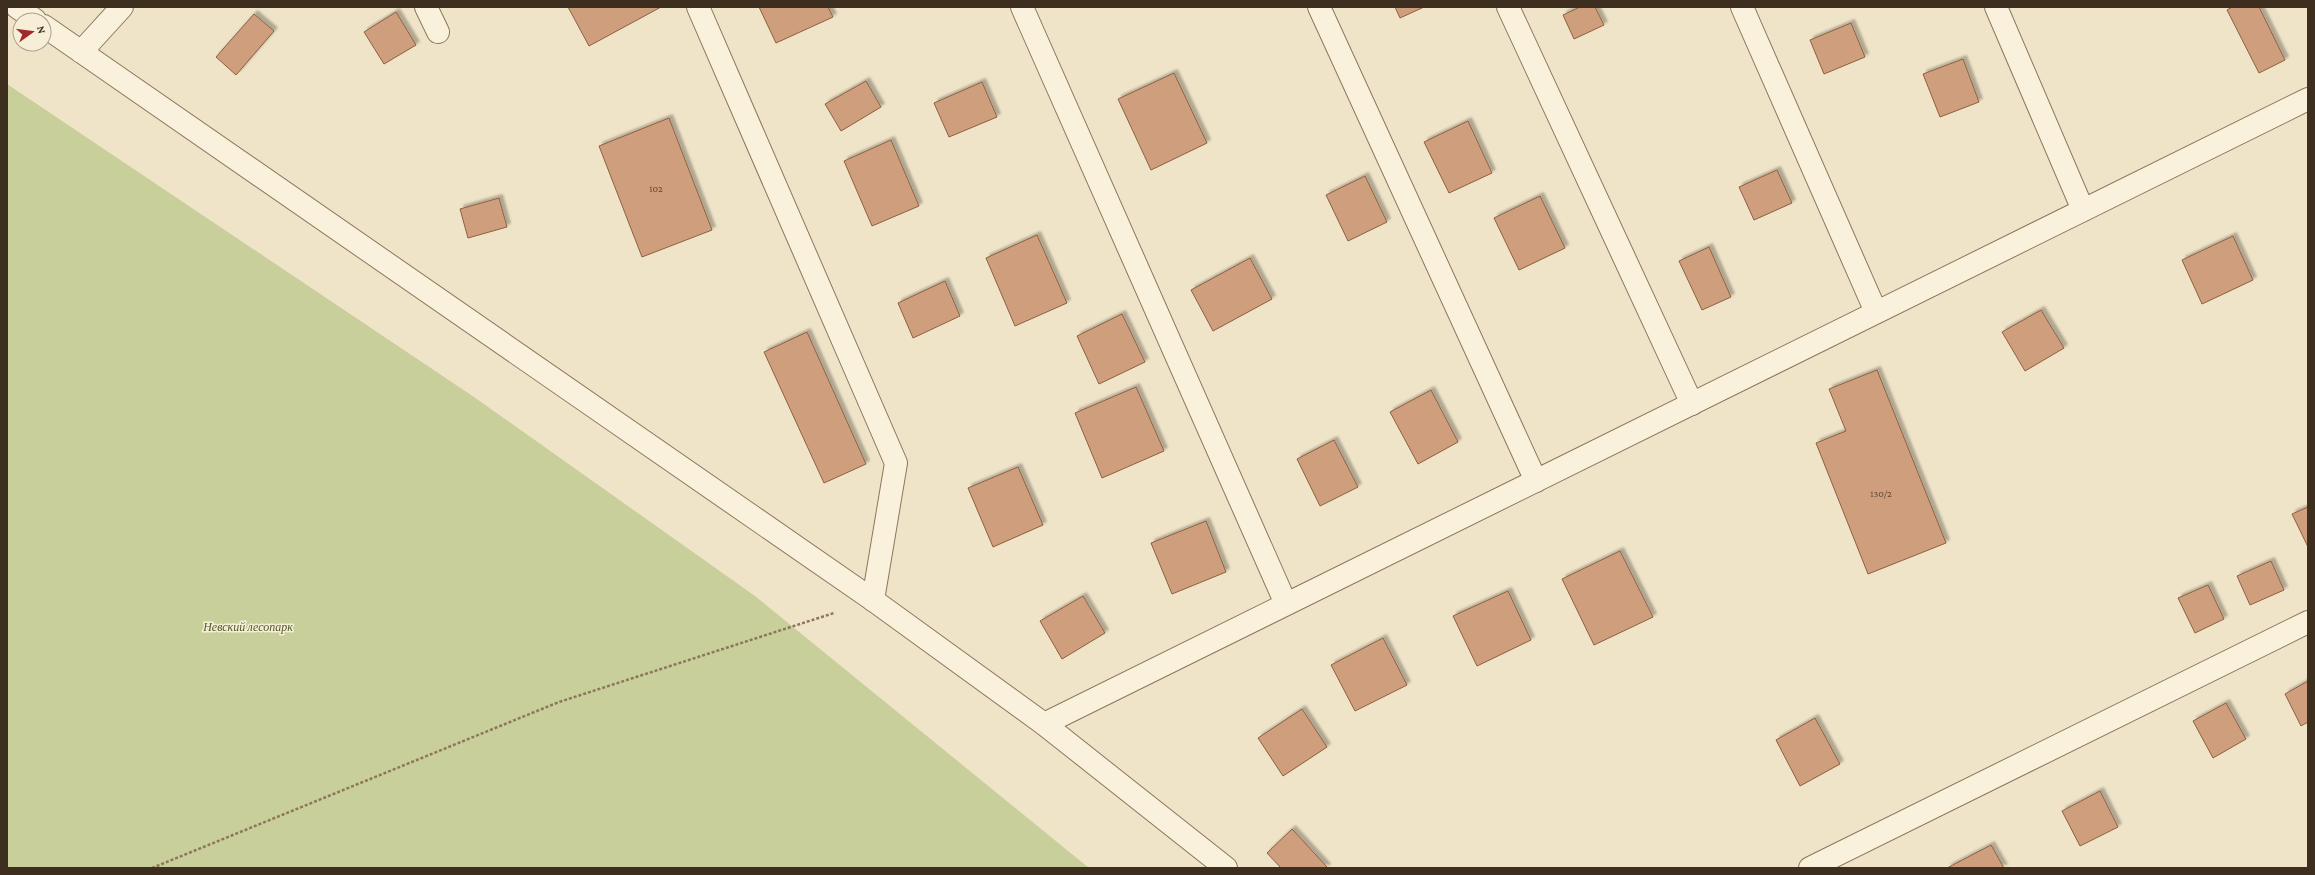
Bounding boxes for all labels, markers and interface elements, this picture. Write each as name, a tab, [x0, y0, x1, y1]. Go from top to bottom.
north arrow	[12, 12, 52, 52]
text: N	[35, 24, 49, 35]
house number: 102	[649, 183, 663, 194]
house number: 130/2	[1870, 488, 1892, 499]
park label: Невский лесопарк	[202, 620, 293, 634]

